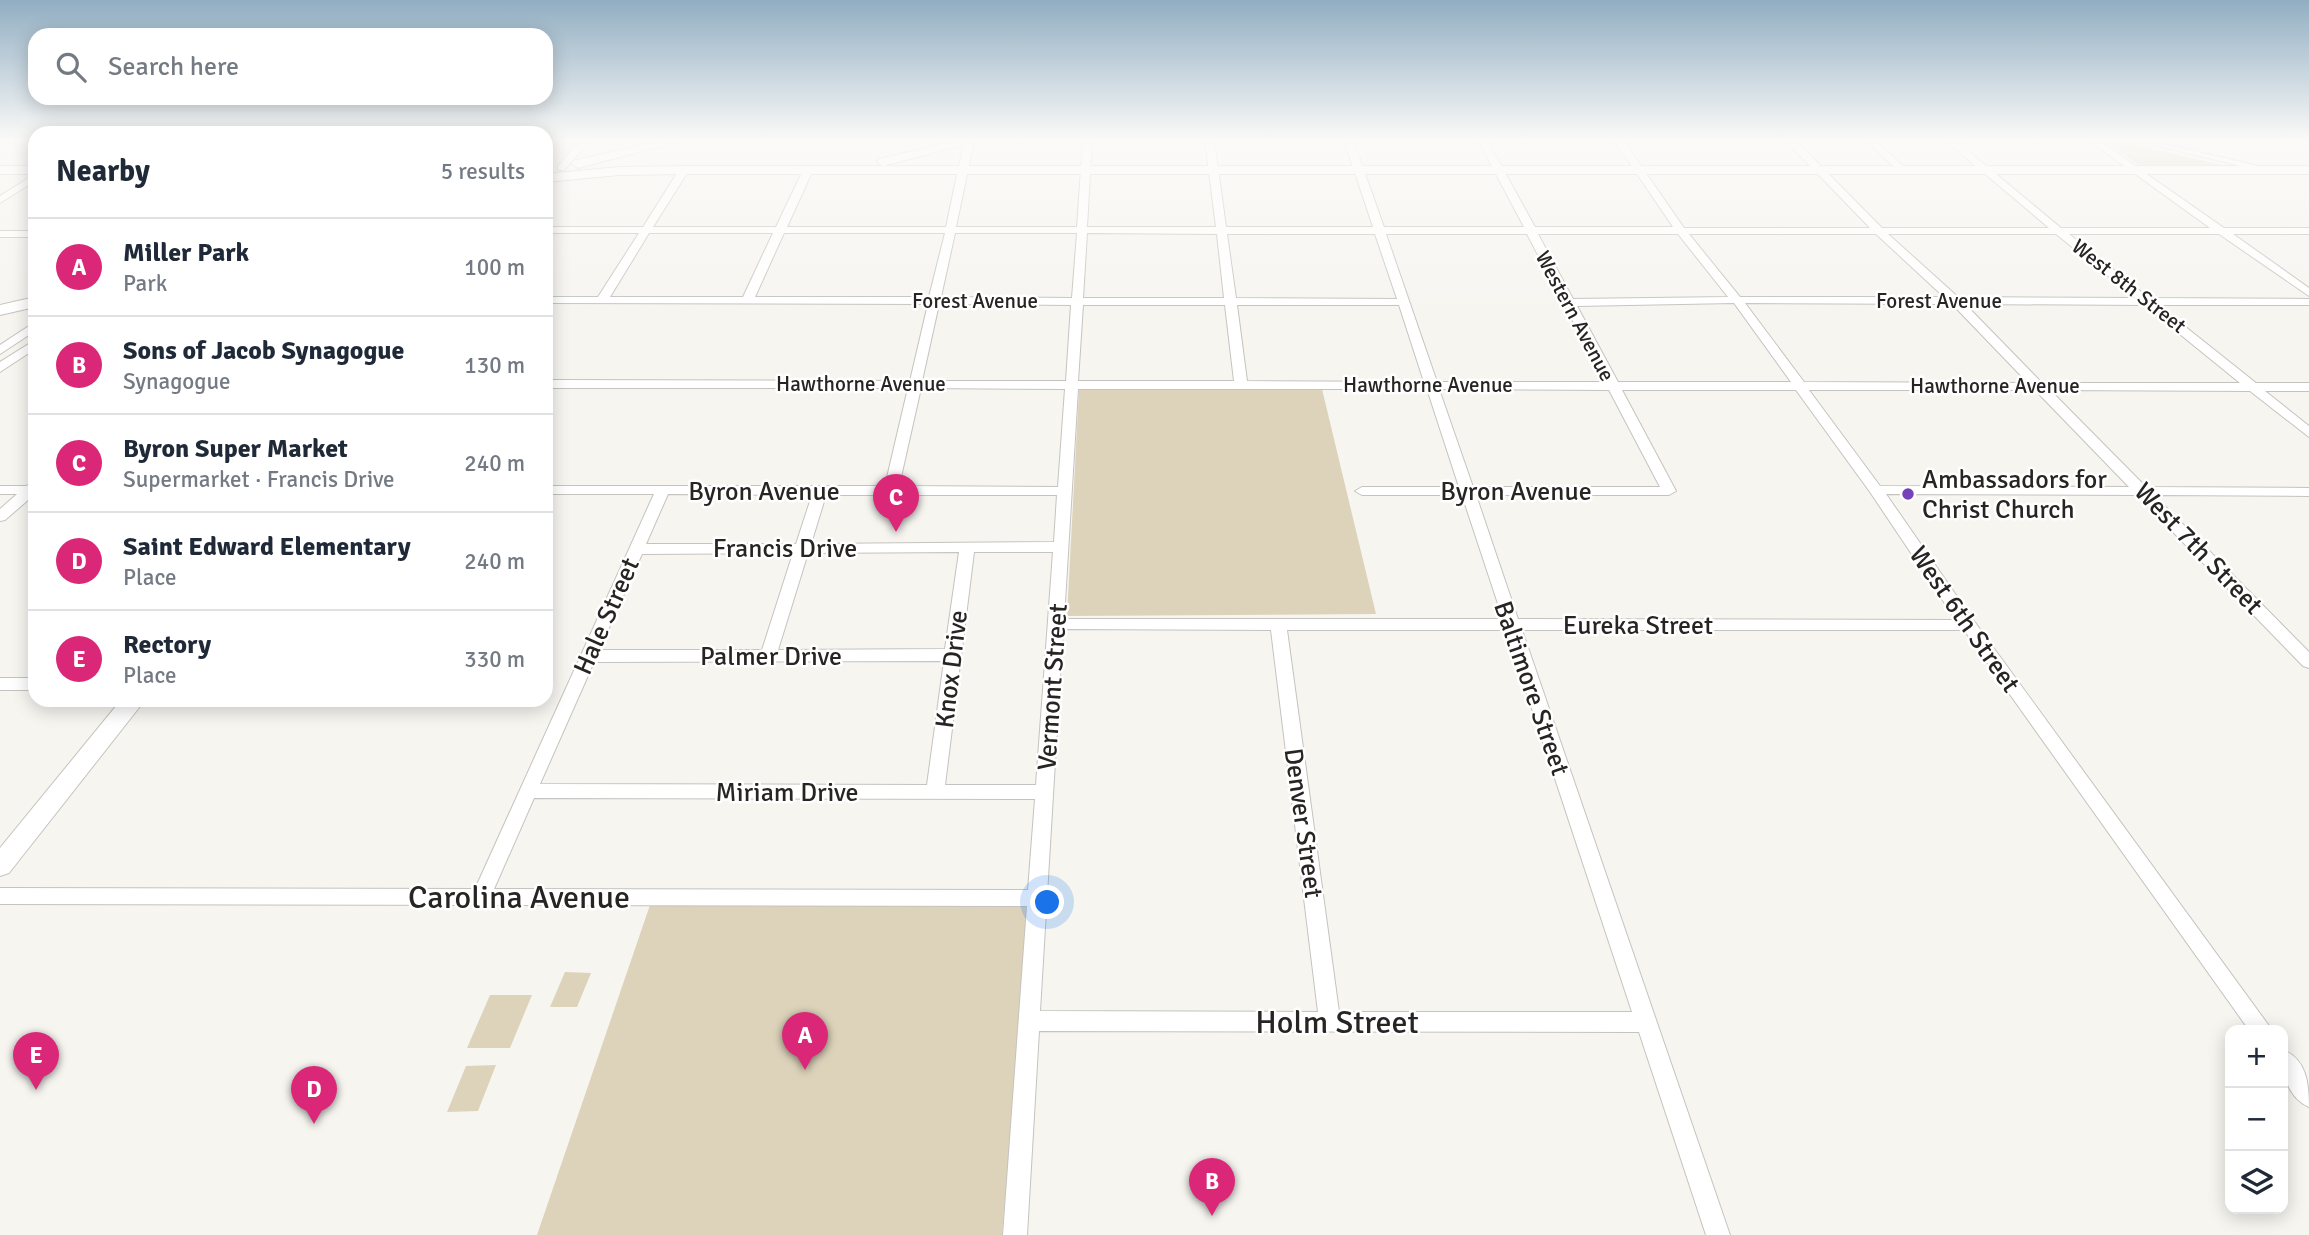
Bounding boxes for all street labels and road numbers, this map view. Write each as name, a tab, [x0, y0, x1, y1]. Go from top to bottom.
street label: West 8th Street	[2067, 233, 2191, 339]
street label: Western Avenue	[1530, 246, 1620, 386]
street label: Forest Avenue	[912, 288, 1038, 314]
street label: Forest Avenue	[1876, 288, 2002, 314]
street label: Hawthorne Avenue	[776, 371, 946, 397]
street label: Hawthorne Avenue	[1343, 372, 1513, 398]
street label: Hawthorne Avenue	[1910, 373, 2080, 399]
street label: Byron Avenue	[688, 476, 840, 508]
street label: Byron Avenue	[1440, 476, 1592, 508]
street label: West 7th Street	[2127, 476, 2269, 621]
street label: Francis Drive	[713, 533, 857, 565]
street label: West 6th Street	[1902, 540, 2026, 699]
street label: Hale Street	[567, 553, 647, 680]
street label: Baltimore Street	[1486, 597, 1576, 780]
street label: Vermont Street	[1031, 603, 1075, 772]
street label: Knox Drive	[929, 608, 975, 730]
street label: Eureka Street	[1563, 610, 1713, 642]
street label: Palmer Drive	[700, 641, 842, 673]
street label: Denver Street	[1277, 746, 1329, 900]
street label: Miriam Drive	[716, 777, 858, 809]
street label: Carolina Avenue	[408, 878, 630, 917]
street label: Holm Street	[1255, 1003, 1419, 1042]

